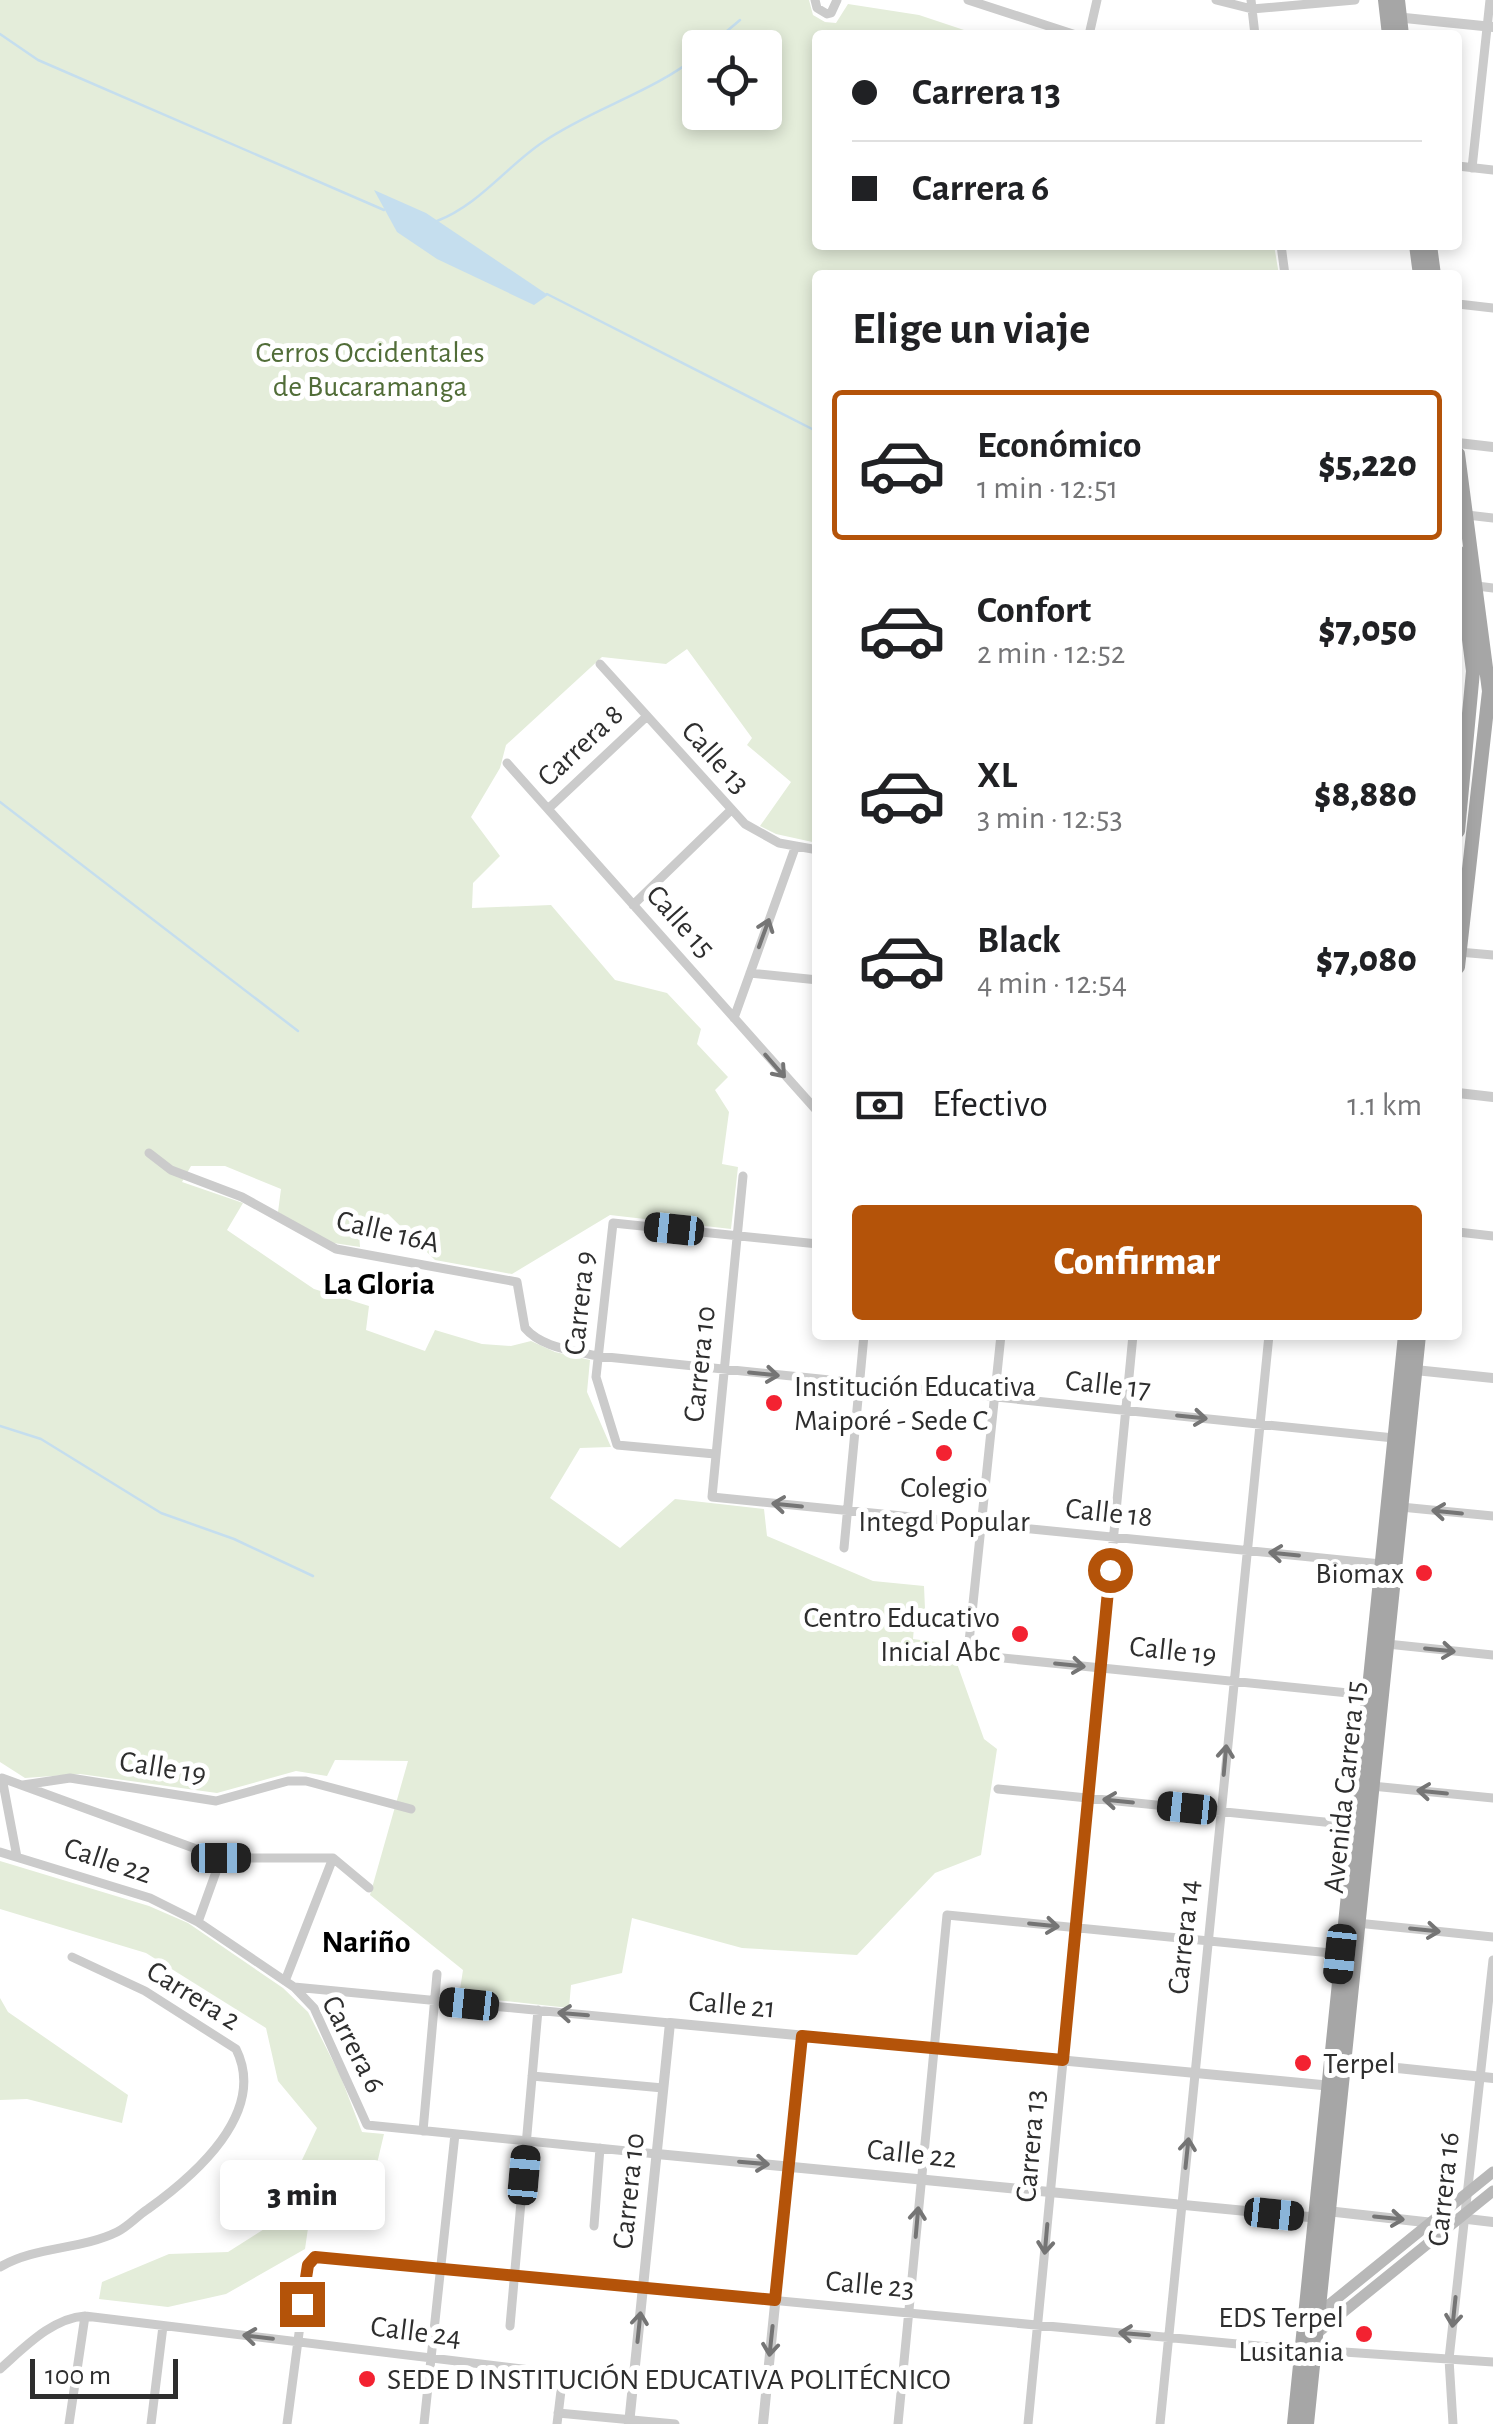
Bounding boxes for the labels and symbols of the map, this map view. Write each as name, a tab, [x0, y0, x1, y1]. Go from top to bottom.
park label: Cerros Occidentales de Bucaramanga	[256, 338, 485, 402]
street label: Carrera 8	[532, 699, 629, 792]
street label: Calle 13	[675, 716, 755, 800]
street label: Calle 15	[640, 880, 720, 964]
one-way arrow	[757, 918, 775, 950]
one-way arrow	[764, 1052, 786, 1078]
street label: Calle 16A	[333, 1206, 442, 1258]
car	[643, 1211, 705, 1247]
street label: Carrera 9	[560, 1250, 600, 1357]
district label: La Gloria	[323, 1268, 435, 1300]
street label: Carrera 10	[679, 1305, 721, 1424]
one-way arrow	[747, 1365, 779, 1384]
street label: Calle 17	[1064, 1366, 1152, 1404]
place label: Institución Educativa Maiporé - Sede C	[794, 1372, 1036, 1436]
marker: Institución Educativa Maiporé - Sede C	[763, 1392, 785, 1414]
one-way arrow	[1175, 1408, 1207, 1427]
marker: Colegio Integd Popular	[933, 1442, 955, 1464]
place label: Colegio Integd Popular	[858, 1473, 1030, 1537]
street label: Calle 18	[1064, 1493, 1154, 1532]
one-way arrow	[771, 1495, 803, 1514]
one-way arrow	[1431, 1502, 1464, 1521]
one-way arrow	[1269, 1545, 1301, 1564]
route start	[1088, 1548, 1133, 1593]
place label: Biomax	[1315, 1559, 1404, 1589]
marker: Biomax	[1413, 1562, 1435, 1584]
place label: Centro Educativo Inicial Abc	[803, 1603, 1000, 1667]
marker: Centro Educativo Inicial Abc	[1009, 1623, 1031, 1645]
street label: Calle 19	[1128, 1632, 1218, 1670]
one-way arrow	[1423, 1641, 1455, 1660]
one-way arrow	[1053, 1656, 1086, 1675]
street label: Avenida Carrera 15	[1319, 1679, 1371, 1895]
one-way arrow	[1216, 1744, 1235, 1776]
street label: Calle 19	[117, 1746, 208, 1790]
one-way arrow	[1417, 1782, 1449, 1801]
car	[1156, 1790, 1218, 1826]
one-way arrow	[1102, 1791, 1134, 1810]
street label: Calle 22	[60, 1833, 155, 1889]
car	[191, 1843, 251, 1873]
street label: Carrera 14	[1163, 1878, 1205, 1996]
one-way arrow	[1027, 1915, 1059, 1934]
one-way arrow	[1409, 1921, 1441, 1940]
car	[1322, 1923, 1358, 1985]
district label: Nariño	[321, 1926, 411, 1958]
street label: Carrera 2	[141, 1956, 246, 2036]
car	[438, 1986, 500, 2022]
street label: Calle 21	[687, 1986, 777, 2024]
street label: Carrera 6	[316, 1991, 390, 2098]
one-way arrow	[557, 2004, 589, 2023]
place label: Terpel	[1323, 2049, 1396, 2079]
marker: Terpel	[1292, 2052, 1314, 2074]
street label: Carrera 13	[1011, 2088, 1051, 2204]
street label: Carrera 16	[1423, 2130, 1465, 2248]
street label: Carrera 10	[608, 2132, 650, 2251]
street label: Calle 22	[865, 2134, 958, 2174]
one-way arrow	[1177, 2137, 1196, 2169]
car	[506, 2144, 542, 2206]
one-way arrow	[737, 2154, 769, 2173]
callout: 3 min	[220, 2159, 384, 2229]
car	[1243, 2196, 1305, 2232]
one-way arrow	[908, 2207, 927, 2239]
one-way arrow	[1372, 2209, 1404, 2228]
one-way arrow	[1036, 2223, 1055, 2255]
street label: Calle 23	[824, 2266, 916, 2304]
route end	[280, 2282, 325, 2327]
one-way arrow	[1444, 2296, 1463, 2328]
place label: EDS Terpel Lusitania	[1218, 2303, 1344, 2367]
one-way arrow	[630, 2311, 649, 2344]
street label: Calle 24	[369, 2312, 463, 2352]
marker: EDS Terpel Lusitania	[1353, 2323, 1375, 2345]
one-way arrow	[762, 2325, 781, 2357]
one-way arrow	[1119, 2325, 1151, 2344]
one-way arrow	[242, 2327, 274, 2346]
scale bar	[30, 2354, 178, 2398]
place label: SEDE D INSTITUCIÓN EDUCATIVA POLITÉCNICO	[387, 2363, 951, 2395]
marker: SEDE D INSTITUCIÓN EDUCATIVA POLITÉCNICO	[356, 2368, 378, 2390]

